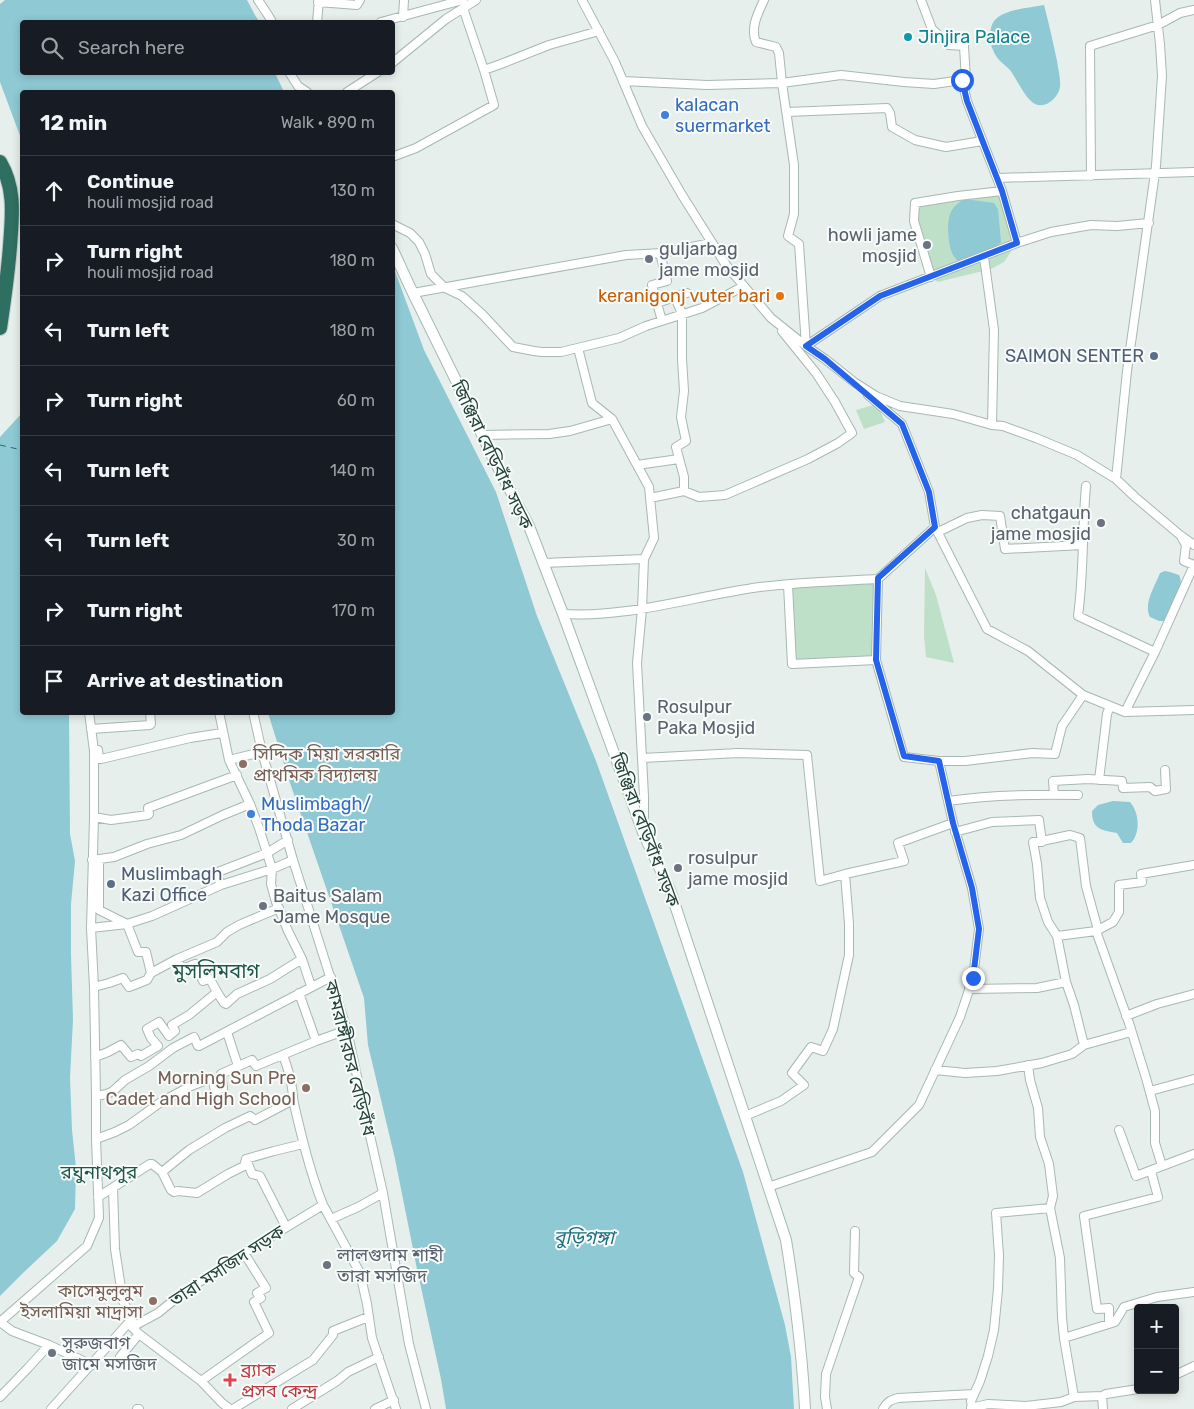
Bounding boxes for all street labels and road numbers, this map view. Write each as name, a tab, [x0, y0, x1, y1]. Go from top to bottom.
street label: জিঞ্জিরা বেড়িবাঁধ সড়ক	[446, 376, 538, 533]
street label: জিঞ্জিরা বেড়িবাঁধ সড়ক	[605, 749, 685, 910]
street label: কামরাঙ্গীরচর বেড়িবাঁধ	[320, 977, 380, 1138]
street label: তারা মসজিদ সড়ক	[164, 1220, 289, 1312]

